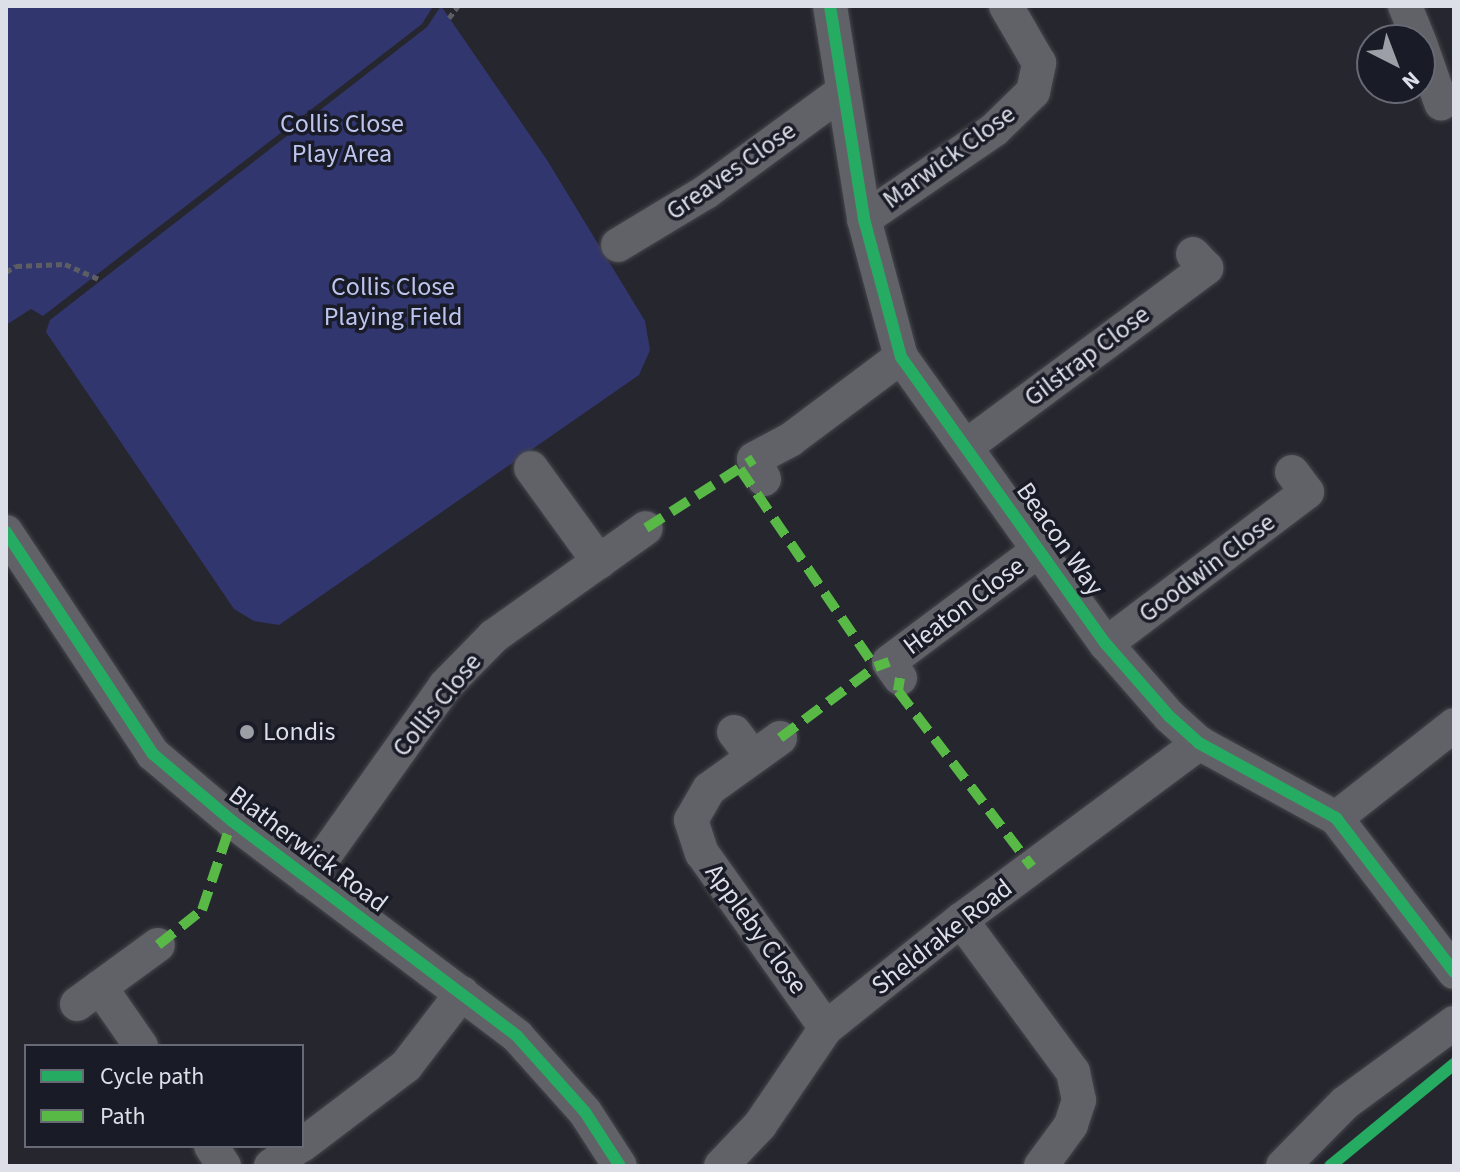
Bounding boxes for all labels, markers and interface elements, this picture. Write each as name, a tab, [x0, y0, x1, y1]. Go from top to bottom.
north arrow	[1356, 24, 1436, 104]
text: N	[1395, 64, 1427, 97]
street label: Marwick Close	[877, 99, 1021, 215]
park label: Collis Close Play Area	[280, 108, 404, 170]
street label: Greaves Close	[660, 115, 802, 227]
park label: Collis Close Playing Field	[324, 271, 462, 332]
street label: Gilstrap Close	[1018, 299, 1156, 413]
street label: Beacon Way	[1010, 476, 1110, 602]
street label: Goodwin Close	[1133, 507, 1281, 629]
street label: Heaton Close	[897, 550, 1031, 662]
street label: Collis Close	[386, 647, 488, 763]
place label: Londis	[263, 716, 335, 748]
marker: Londis	[238, 723, 256, 741]
street label: Blatherwick Road	[222, 779, 394, 919]
street label: Appleby Close	[698, 858, 814, 1000]
street label: Sheldrake Road	[865, 872, 1019, 1002]
legend	[24, 1044, 304, 1148]
text: Cycle path	[100, 1059, 204, 1094]
text: Path	[100, 1099, 146, 1134]

